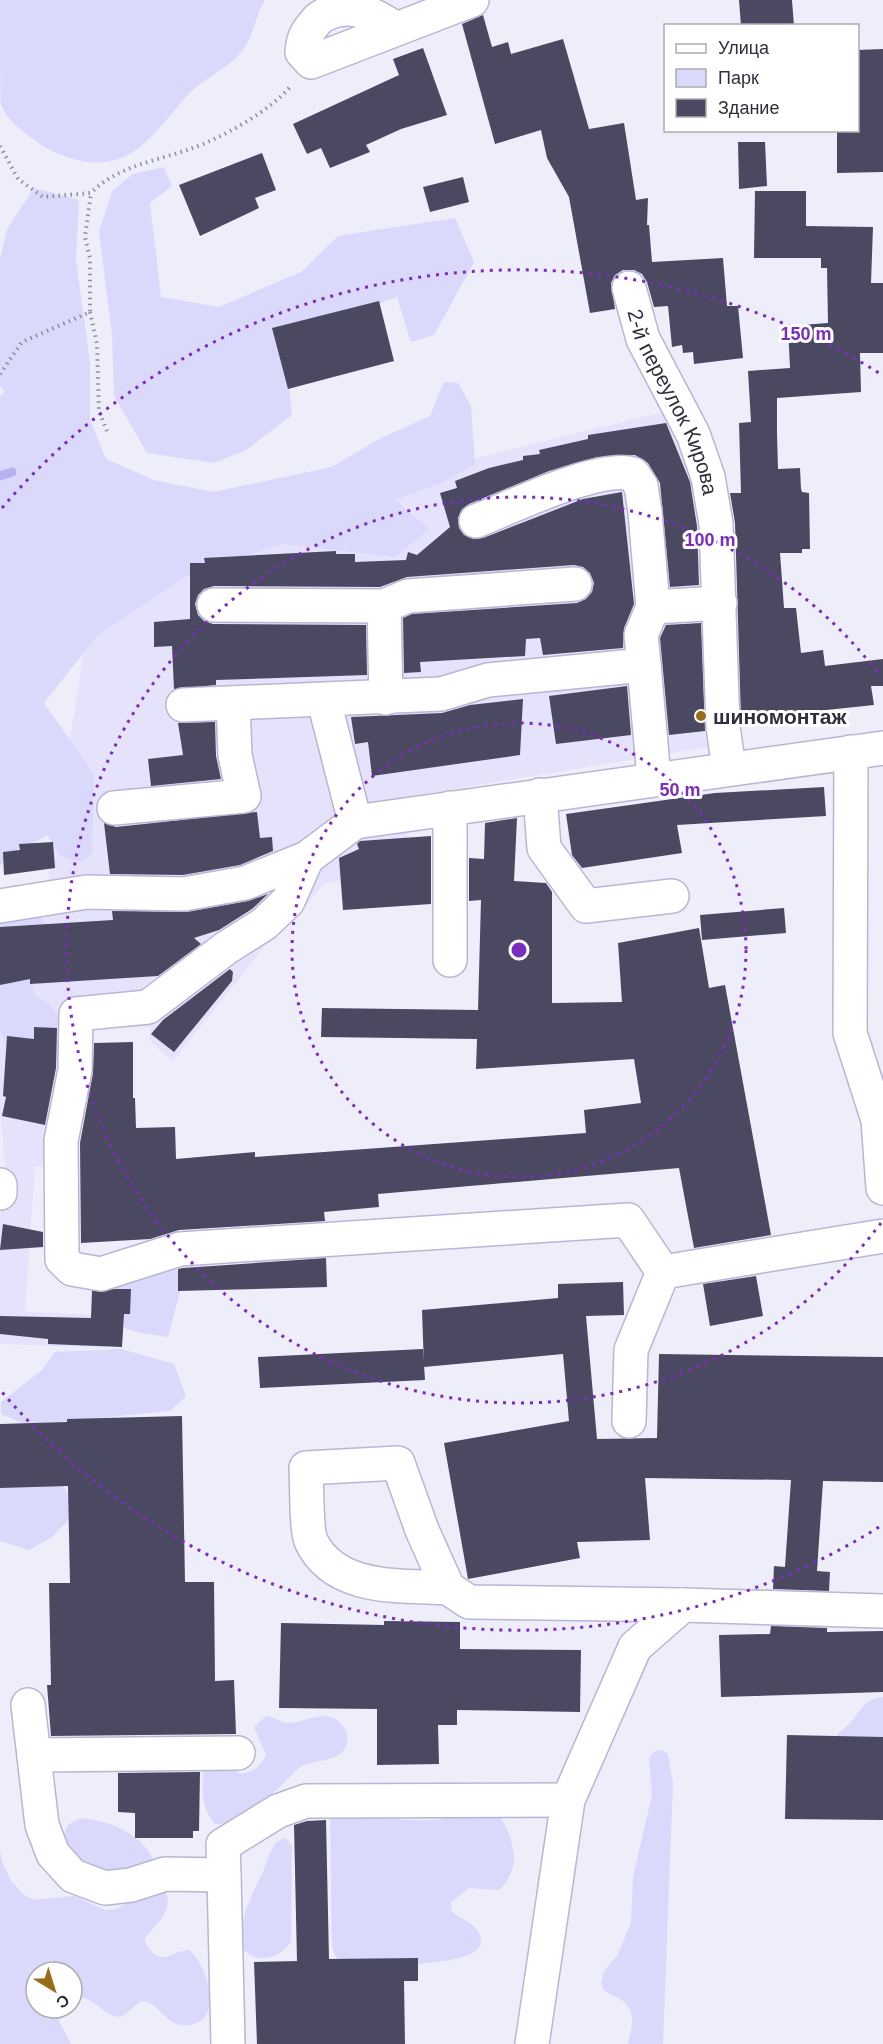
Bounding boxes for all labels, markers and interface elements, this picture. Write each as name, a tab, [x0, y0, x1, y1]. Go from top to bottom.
legend	[664, 24, 859, 132]
text: Улица	[718, 38, 770, 58]
text: Парк	[718, 68, 759, 88]
text: Здание	[718, 98, 779, 118]
street label: 2-й переулок Кирова	[624, 306, 722, 497]
text: 150 m	[780, 324, 832, 344]
text: 100 m	[684, 530, 736, 550]
place label: шиномонтаж	[713, 705, 847, 728]
marker: шиномонтаж	[694, 709, 708, 723]
text: 50 m	[659, 780, 701, 800]
centre of rings	[509, 940, 529, 960]
north arrow	[24, 1960, 84, 2020]
text: С	[53, 1991, 73, 2012]

